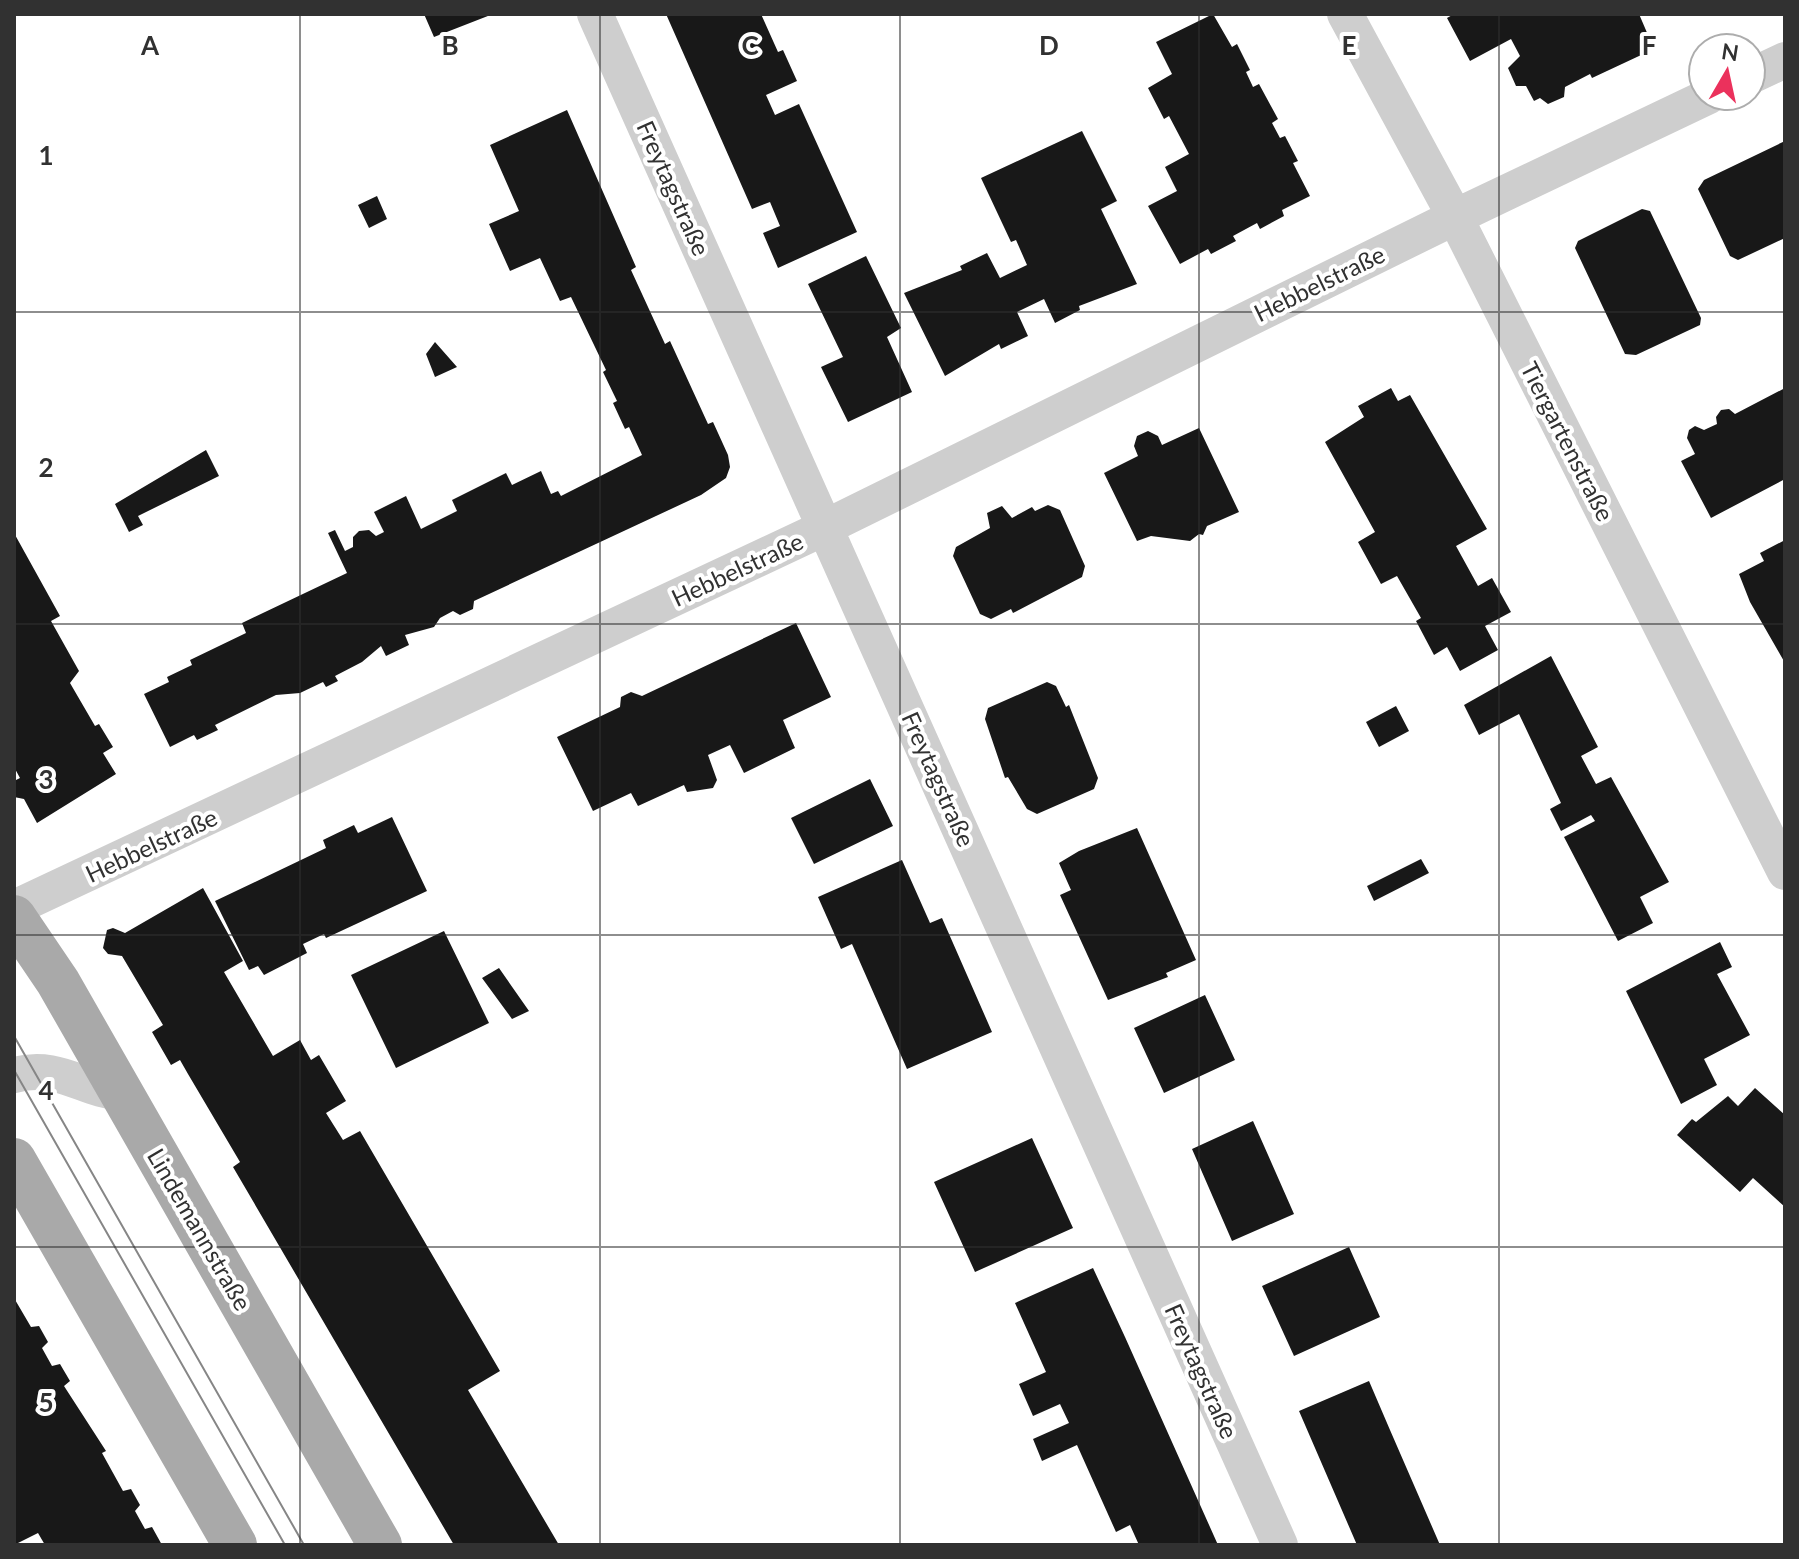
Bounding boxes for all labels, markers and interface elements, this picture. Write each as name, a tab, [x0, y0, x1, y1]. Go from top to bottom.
text: A	[140, 29, 160, 61]
text: B	[441, 29, 459, 61]
text: C	[741, 29, 759, 61]
text: D	[1039, 29, 1059, 61]
text: E	[1342, 29, 1356, 61]
text: F	[1642, 29, 1656, 61]
north arrow	[1687, 32, 1767, 112]
text: N	[1720, 37, 1741, 66]
street label: Freytagstraße	[631, 116, 717, 260]
text: 1	[38, 139, 54, 171]
street label: Hebbelstraße	[1249, 239, 1389, 327]
street label: Tiergartenstraße	[1515, 357, 1621, 525]
text: 2	[38, 451, 54, 483]
street label: Hebbelstraße	[667, 526, 807, 612]
street label: Freytagstraße	[896, 707, 982, 851]
text: 3	[38, 763, 54, 795]
street label: Hebbelstraße	[81, 802, 221, 888]
text: 4	[38, 1074, 54, 1106]
street label: Lindemannstraße	[142, 1143, 258, 1315]
street label: Freytagstraße	[1159, 1299, 1245, 1443]
text: 5	[38, 1386, 54, 1418]

